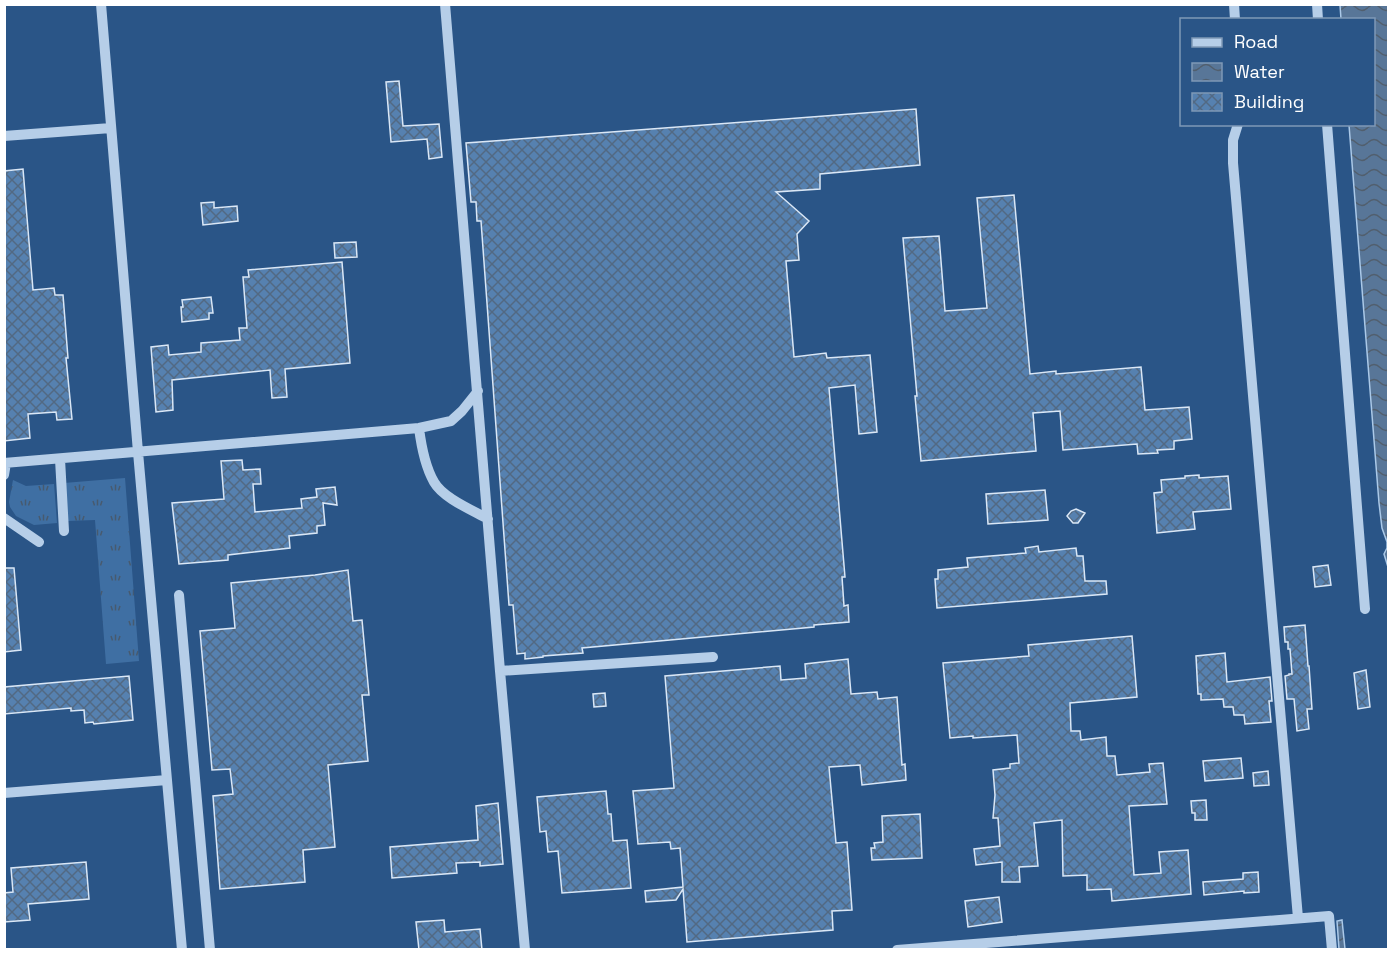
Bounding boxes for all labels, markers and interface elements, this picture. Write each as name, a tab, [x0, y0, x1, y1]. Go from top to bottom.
legend	[1180, 18, 1375, 126]
text: Road	[1234, 30, 1278, 53]
text: Water	[1234, 60, 1285, 83]
text: Building	[1234, 90, 1304, 113]

